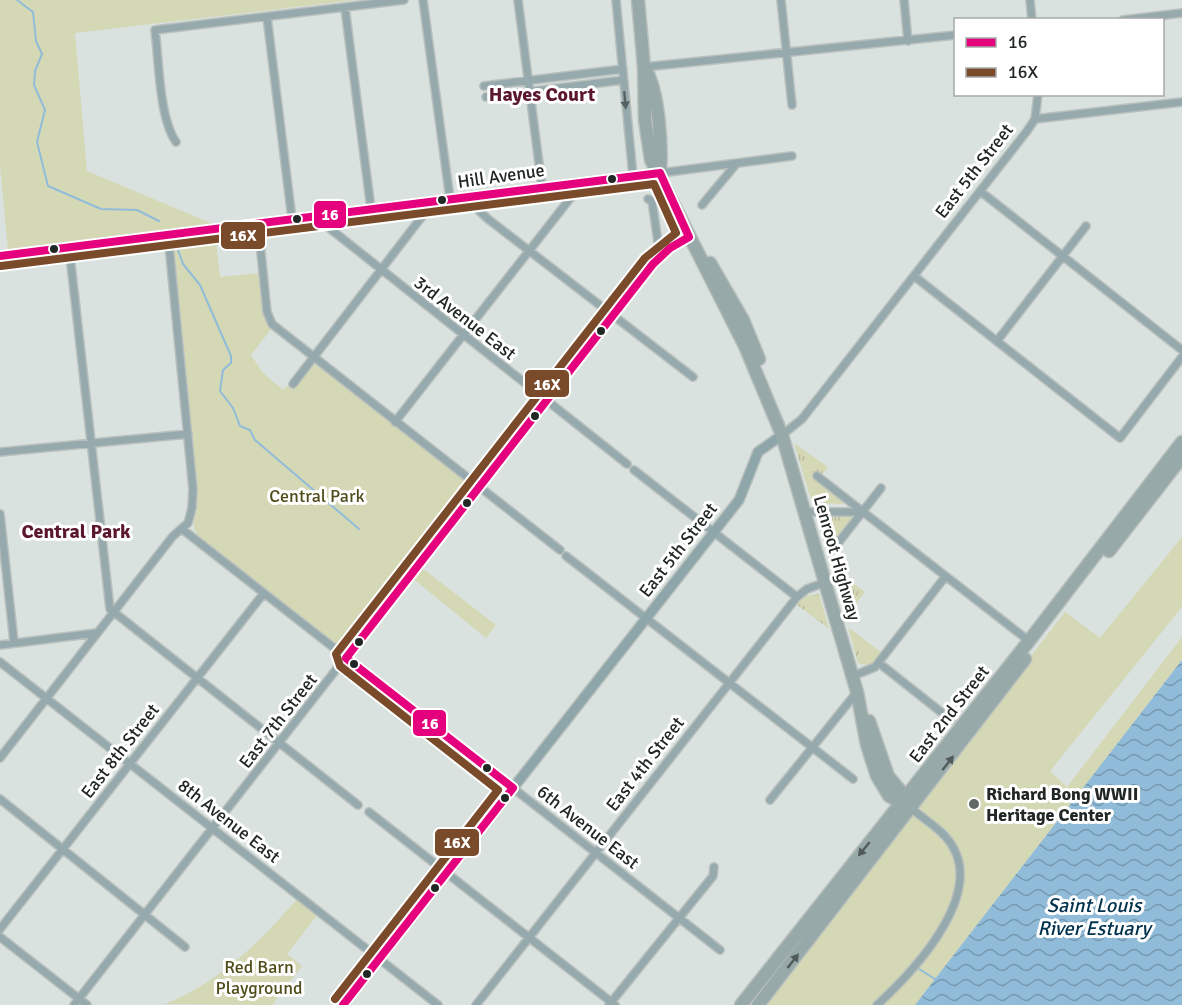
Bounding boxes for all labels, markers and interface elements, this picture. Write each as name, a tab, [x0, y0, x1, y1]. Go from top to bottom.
legend	[954, 18, 1164, 96]
text: 16	[1008, 31, 1027, 53]
text: 16X	[1008, 61, 1038, 83]
district label: Hayes Court	[489, 82, 596, 107]
one-way arrow	[620, 91, 630, 110]
street label: East 5th Street	[930, 119, 1018, 223]
street label: Hill Avenue	[456, 159, 546, 193]
unlabelled marker	[606, 173, 618, 185]
unlabelled marker	[436, 194, 448, 206]
line badge: 16	[313, 200, 347, 229]
text: 16	[321, 205, 339, 225]
unlabelled marker	[291, 213, 303, 225]
line badge: 16X	[220, 221, 266, 250]
text: 16X	[229, 226, 257, 246]
unlabelled marker	[48, 243, 60, 255]
street label: 3rd Avenue East	[410, 271, 520, 365]
unlabelled marker	[595, 325, 607, 337]
line badge: 16X	[524, 369, 570, 398]
text: 16X	[533, 375, 561, 395]
unlabelled marker	[529, 410, 541, 422]
park label: Central Park	[269, 485, 365, 507]
street label: Lenroot Highway	[809, 493, 866, 624]
unlabelled marker	[461, 497, 473, 509]
street label: East 5th Street	[634, 498, 722, 602]
district label: Central Park	[21, 519, 131, 544]
unlabelled marker	[353, 636, 365, 648]
unlabelled marker	[348, 658, 360, 670]
street label: East 2nd Street	[904, 661, 994, 767]
street label: East 7th Street	[234, 669, 322, 773]
street label: East 8th Street	[76, 699, 164, 803]
line badge: 16	[412, 709, 447, 737]
street label: East 4th Street	[601, 712, 689, 816]
text: 16	[421, 714, 439, 734]
one-way arrow	[941, 755, 953, 770]
unlabelled marker	[481, 762, 493, 774]
street label: 8th Avenue East	[174, 774, 284, 868]
street label: 6th Avenue East	[533, 780, 643, 874]
place label: Richard Bong WWII Heritage Center	[986, 783, 1138, 826]
unlabelled marker	[499, 792, 511, 804]
marker: Richard Bong WWII Heritage Center	[967, 797, 981, 811]
line badge: 16X	[434, 828, 480, 857]
text: 16X	[443, 833, 471, 853]
one-way arrow	[858, 841, 871, 856]
unlabelled marker	[429, 882, 441, 894]
water label: Saint Louis River Estuary	[1037, 893, 1153, 941]
one-way arrow	[787, 953, 799, 968]
park label: Red Barn Playground	[215, 956, 303, 999]
unlabelled marker	[361, 968, 373, 980]

